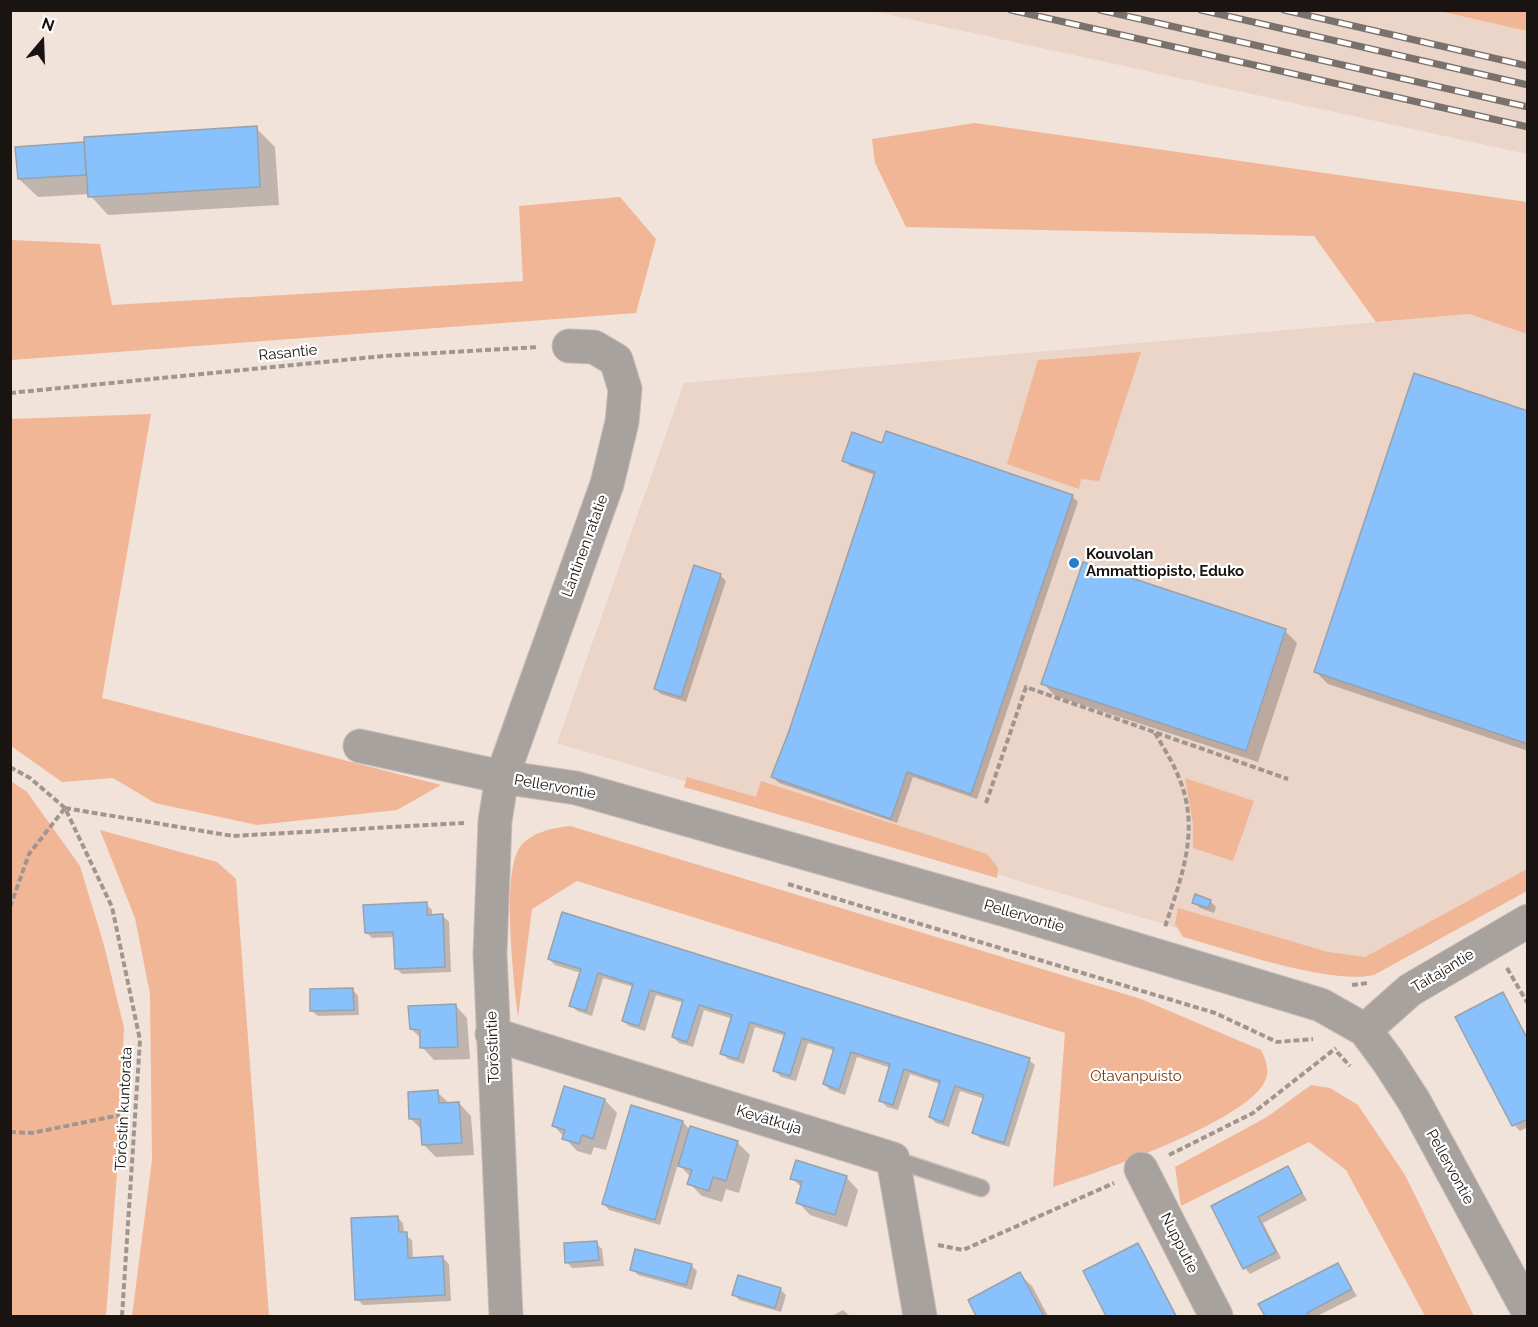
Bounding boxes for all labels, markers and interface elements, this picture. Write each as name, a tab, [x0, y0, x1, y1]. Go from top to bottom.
north arrow	[12, 12, 72, 72]
text: N	[39, 14, 57, 35]
street label: Rasantie	[258, 341, 318, 365]
street label: Läntinen ratatie	[558, 492, 612, 600]
place label: Kouvolan Ammattiopisto, Eduko	[1086, 545, 1244, 580]
marker: Kouvolan Ammattiopisto, Eduko	[1067, 556, 1081, 570]
street label: Pellervontie	[513, 771, 597, 803]
street label: Pellervontie	[982, 896, 1066, 936]
street label: Taitajantie	[1409, 945, 1477, 997]
street label: Töröstintie	[483, 1011, 503, 1083]
street label: Töröstin kuntorata	[112, 1046, 136, 1172]
park label: Otavanpuisto	[1090, 1067, 1182, 1085]
street label: Kevätkuja	[734, 1102, 804, 1138]
street label: Pellervontie	[1422, 1126, 1478, 1208]
street label: Nupputie	[1156, 1210, 1202, 1276]

